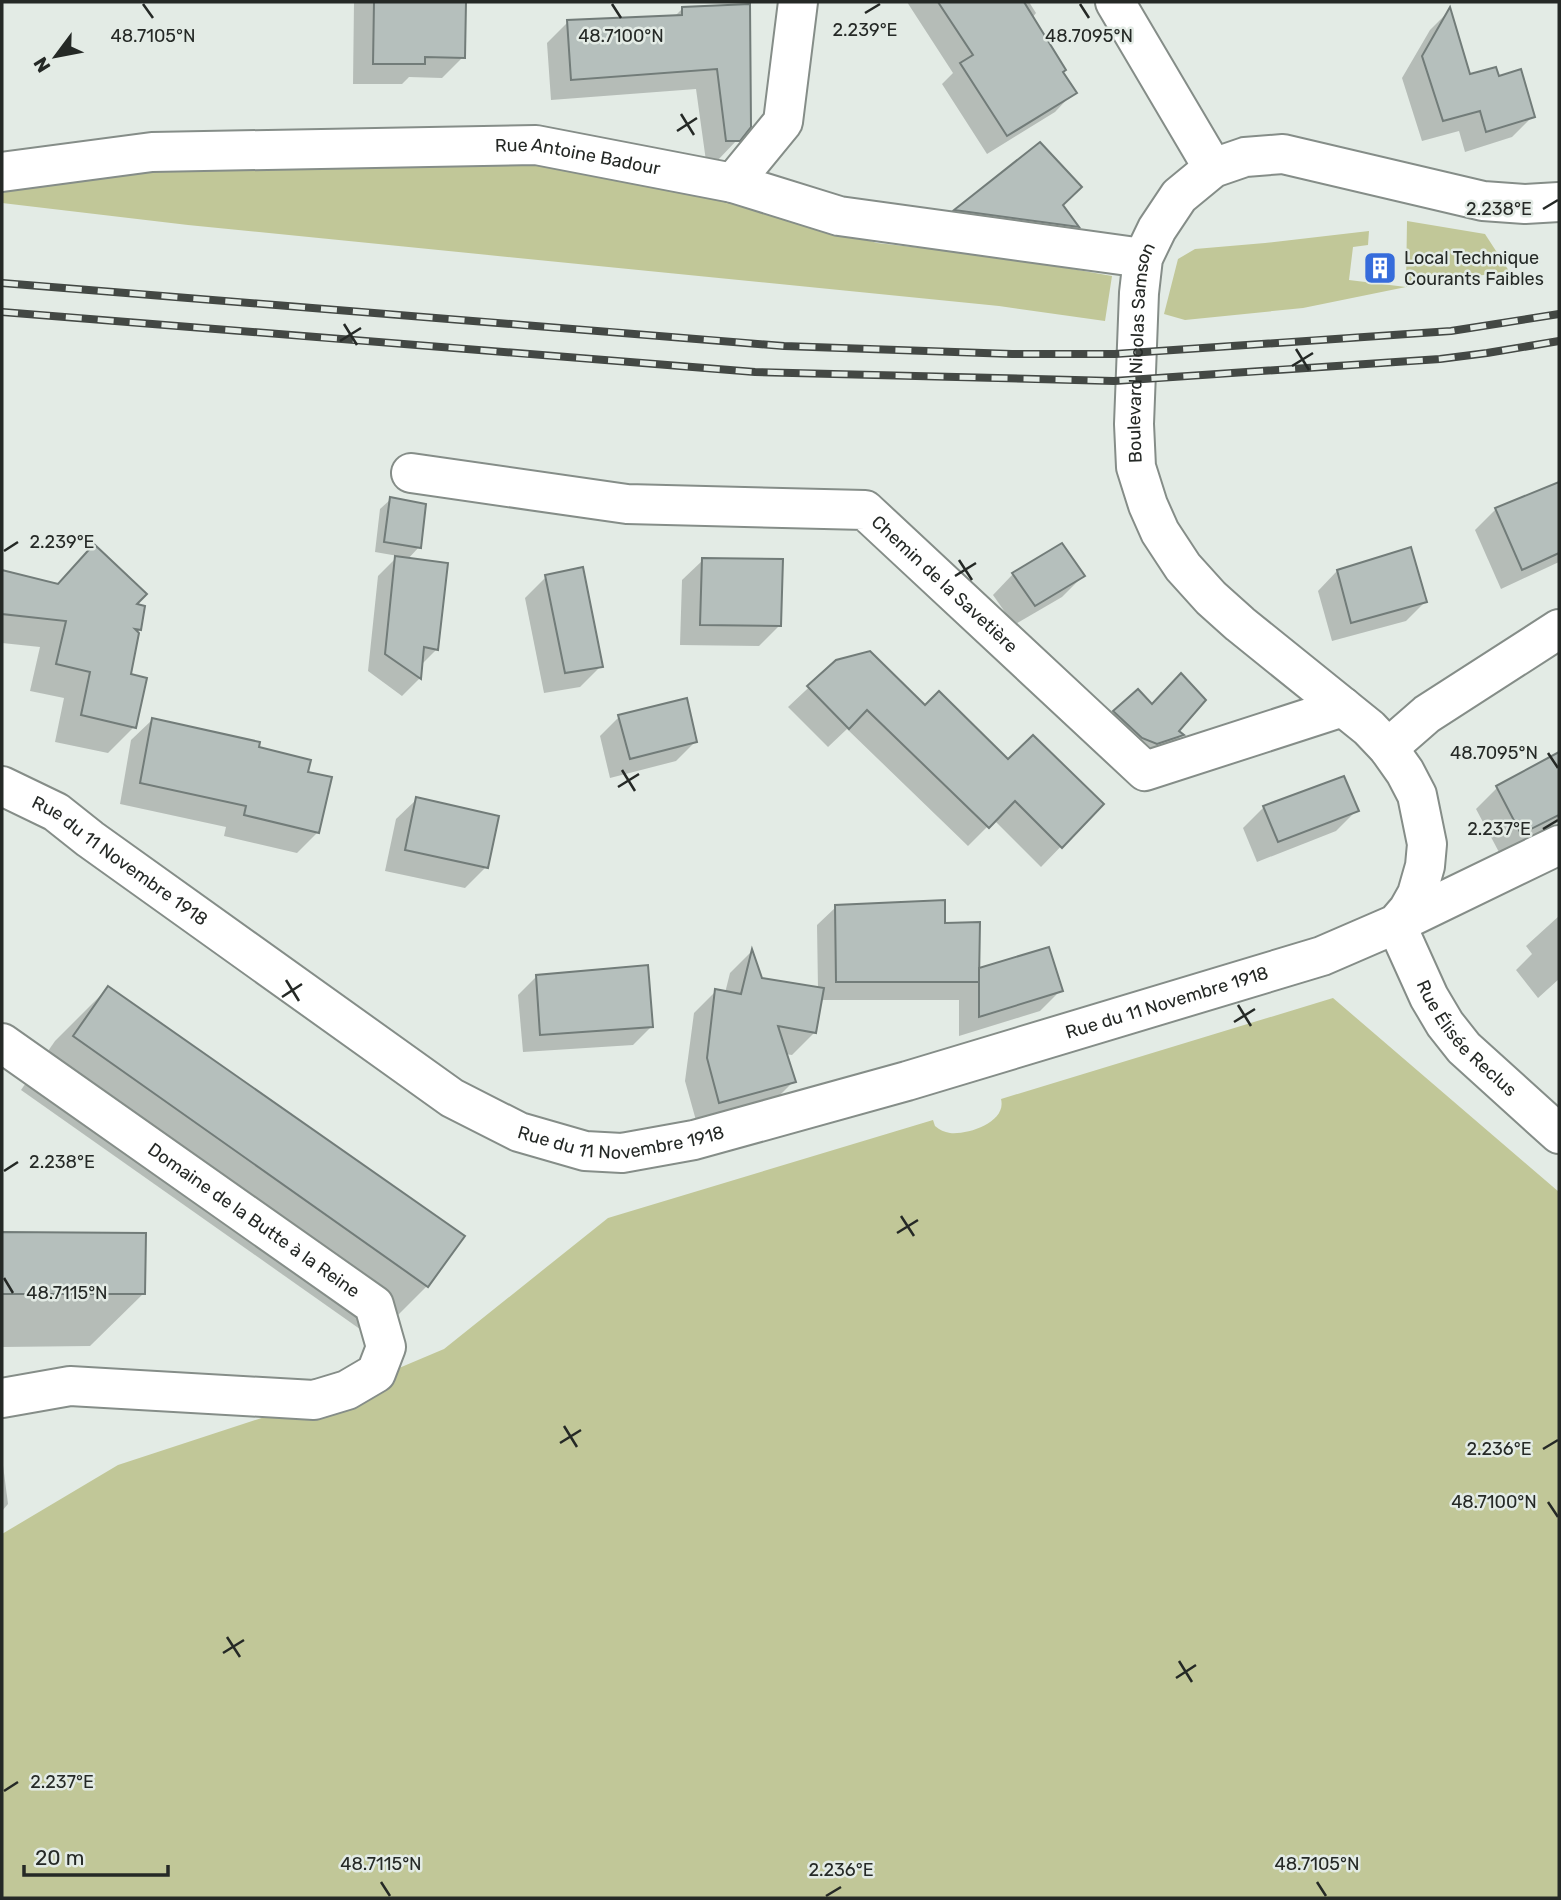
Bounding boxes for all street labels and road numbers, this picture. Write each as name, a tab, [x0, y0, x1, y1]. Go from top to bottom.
street label: Rue Antoine Badour	[495, 133, 662, 180]
street label: Boulevard Nicolas Samson	[1123, 239, 1160, 463]
street label: Chemin de la Savetière	[867, 511, 1022, 658]
street label: Rue du 11 Novembre 1918	[28, 791, 212, 931]
street label: Rue du 11 Novembre 1918	[1063, 962, 1271, 1044]
street label: Rue Élisée Reclus	[1412, 976, 1521, 1101]
street label: Rue du 11 Novembre 1918	[517, 1118, 727, 1140]
street label: Domaine de la Butte à la Reine	[144, 1138, 364, 1303]

